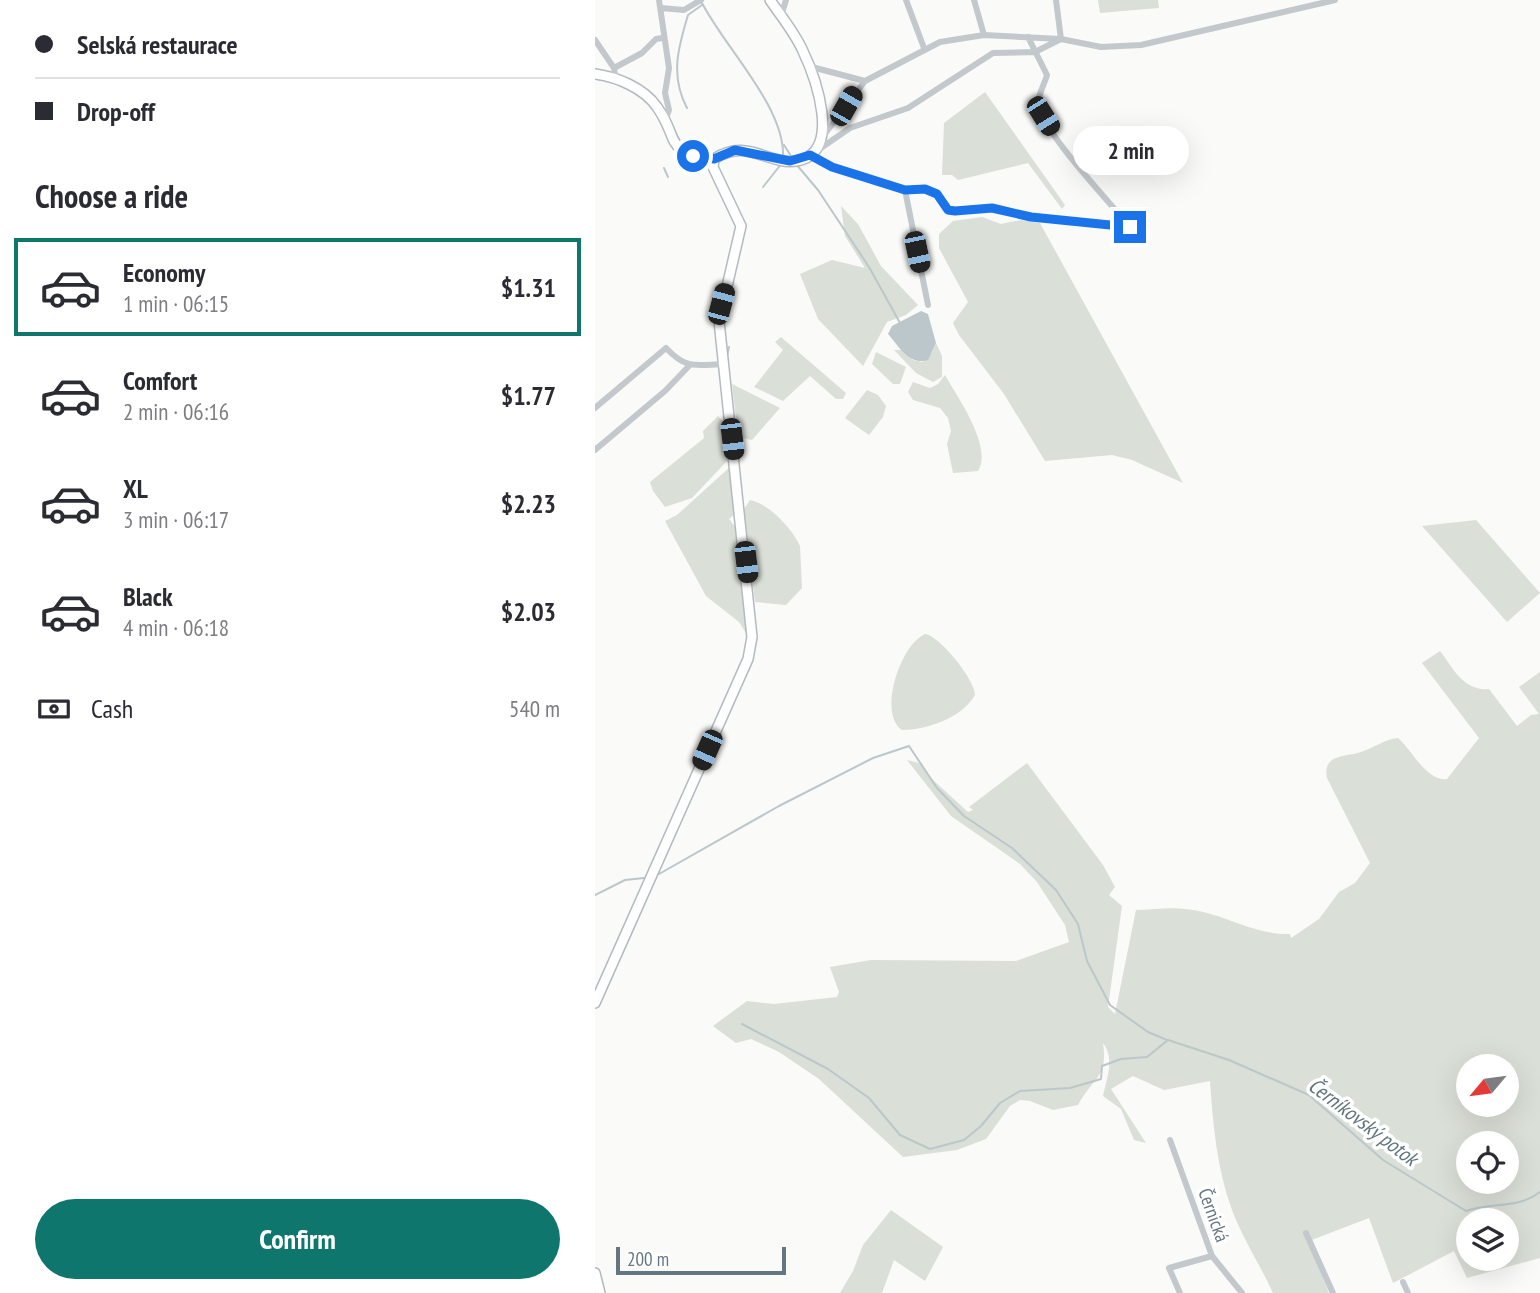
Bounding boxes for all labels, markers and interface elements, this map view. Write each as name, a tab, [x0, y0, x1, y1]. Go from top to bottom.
text: Selská restaurace	[77, 28, 238, 61]
car	[827, 83, 866, 129]
car	[1023, 93, 1064, 139]
text: Drop-off	[77, 95, 155, 128]
callout: 2 min	[1072, 126, 1188, 174]
text: 2 min	[1108, 136, 1154, 165]
route start	[677, 140, 709, 172]
text: Choose a ride	[35, 175, 188, 217]
route end	[1114, 211, 1146, 243]
car	[903, 229, 932, 275]
icon: car	[39, 256, 102, 319]
text: Economy	[123, 256, 205, 289]
text: $1.31	[501, 271, 556, 304]
car	[706, 281, 737, 327]
text: 1 min · 06:15	[123, 289, 229, 318]
icon: car	[39, 364, 102, 427]
text: Comfort	[123, 364, 197, 397]
text: $1.77	[501, 379, 556, 412]
text: 2 min · 06:16	[123, 397, 229, 426]
car	[720, 417, 745, 461]
icon: car	[39, 472, 102, 535]
text: XL	[123, 472, 148, 505]
text: $2.23	[501, 487, 556, 520]
text: 3 min · 06:17	[123, 505, 229, 534]
car	[734, 540, 759, 584]
icon: car	[39, 580, 102, 643]
text: Black	[123, 580, 173, 613]
text: $2.03	[501, 595, 556, 628]
text: 4 min · 06:18	[123, 613, 229, 642]
icon: cash	[35, 690, 73, 728]
text: Cash	[91, 692, 133, 725]
text: 540 m	[509, 694, 560, 723]
car	[689, 727, 726, 773]
north arrow	[1456, 1054, 1519, 1116]
map controls	[1456, 1054, 1519, 1271]
water label: Černíkovský potok	[1303, 1072, 1426, 1173]
button: locate	[1456, 1131, 1519, 1194]
street label: Černická	[1193, 1185, 1235, 1245]
button: Confirm	[35, 1199, 560, 1279]
button: layers	[1456, 1208, 1519, 1271]
scale bar	[616, 1244, 786, 1276]
text: 200 m	[627, 1247, 669, 1271]

